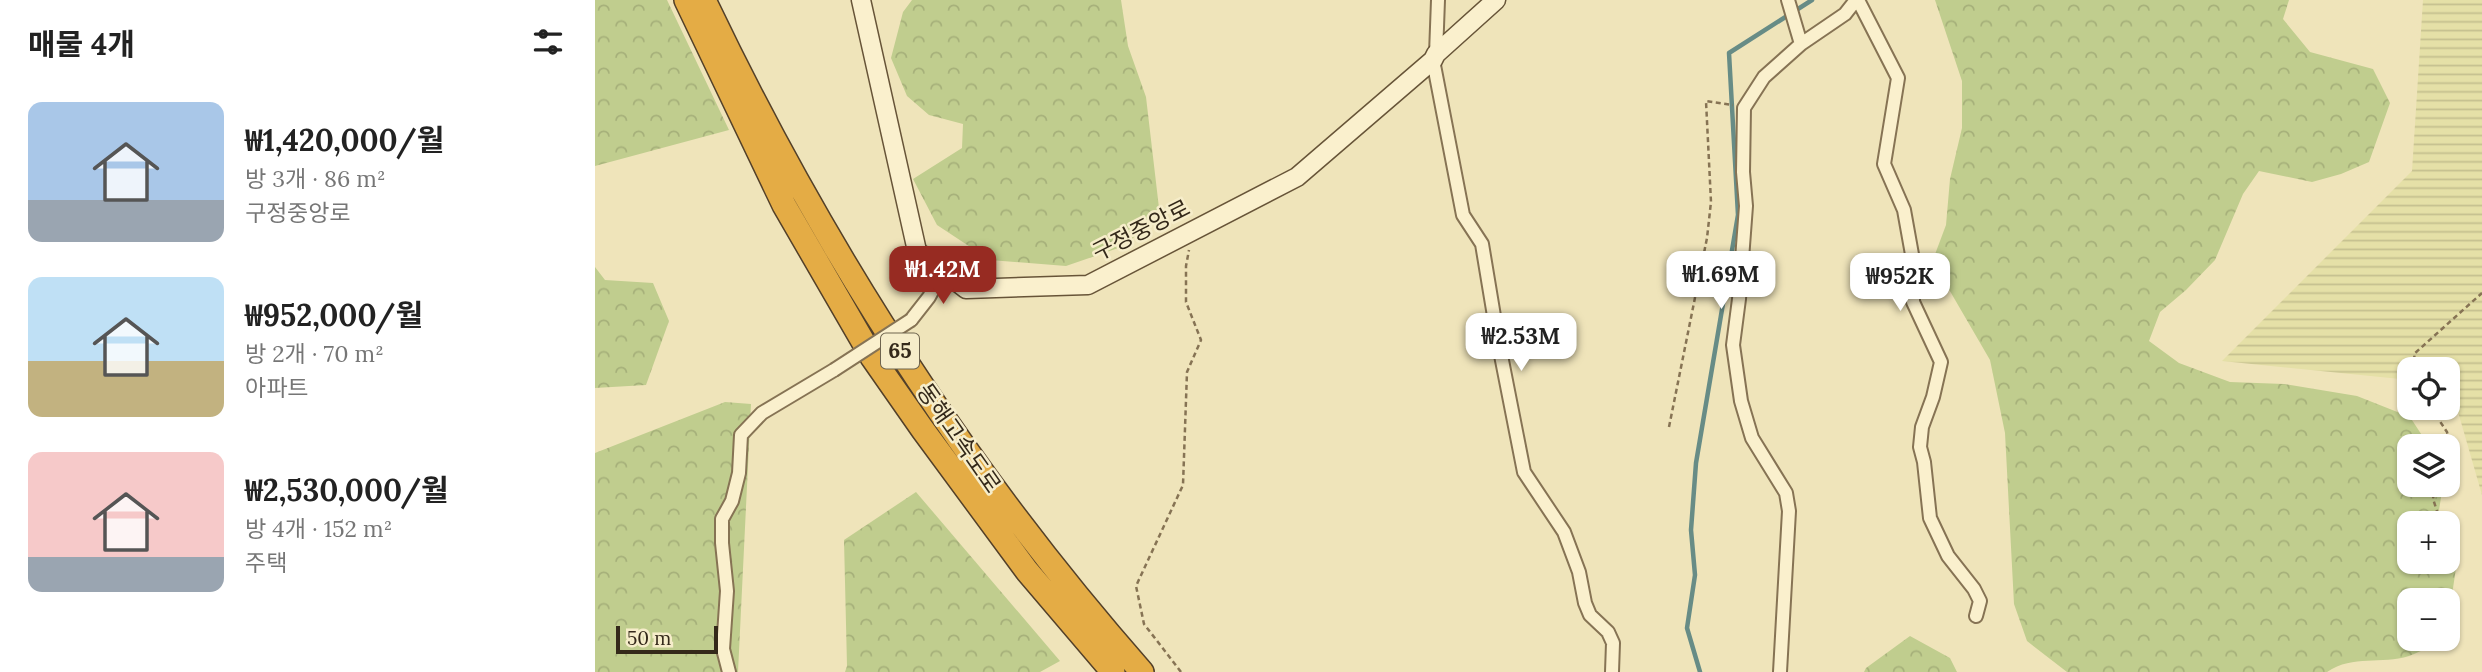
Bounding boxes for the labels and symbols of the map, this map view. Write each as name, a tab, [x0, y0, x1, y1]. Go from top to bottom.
street label: 구정중앙로	[1087, 193, 1194, 266]
pin: ₩1.42M	[886, 246, 1000, 306]
pin: ₩1.69M	[1664, 252, 1778, 311]
pin: ₩952K	[1851, 254, 1949, 313]
pin: ₩2.53M	[1464, 314, 1578, 373]
road number: 65	[881, 334, 919, 368]
street label: 동해고속도로	[911, 377, 1008, 498]
scale bar	[616, 623, 717, 655]

